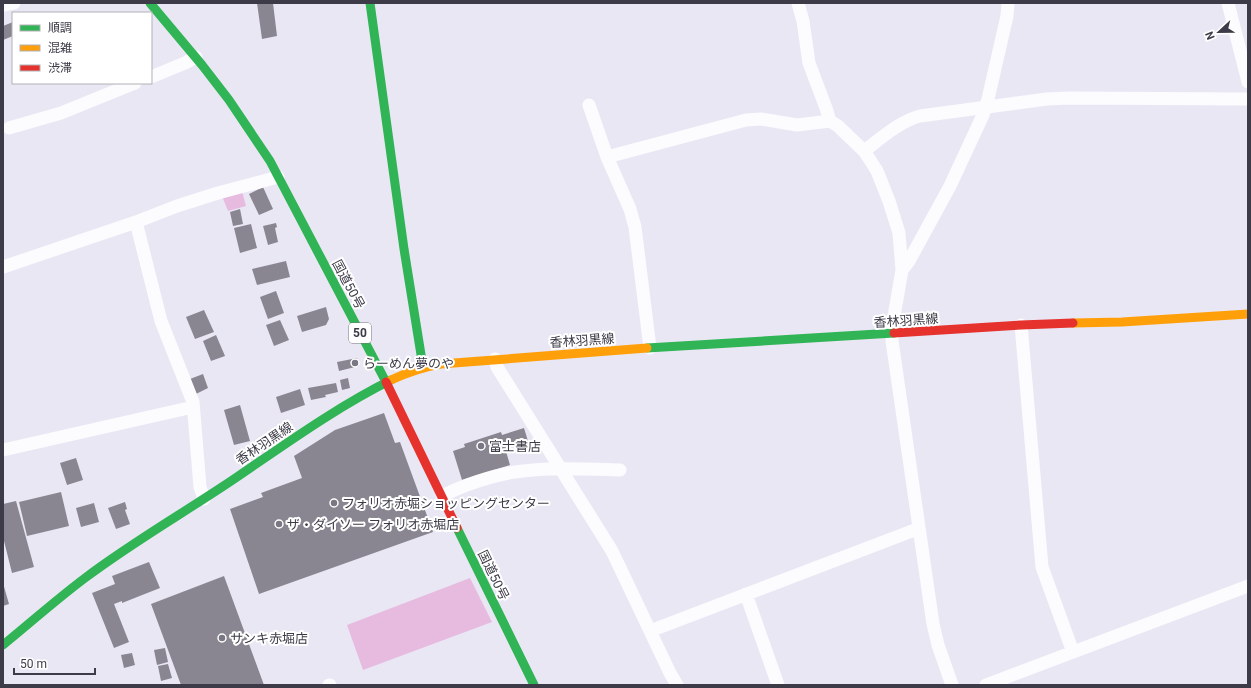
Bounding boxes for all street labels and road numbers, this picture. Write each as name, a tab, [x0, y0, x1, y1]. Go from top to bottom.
street label: 国道50号	[329, 257, 368, 311]
street label: 香林羽黒線	[873, 311, 939, 330]
road number: 50	[349, 323, 371, 343]
street label: 香林羽黒線	[549, 331, 615, 350]
street label: 香林羽黒線	[233, 419, 295, 468]
street label: 国道50号	[475, 548, 512, 603]

